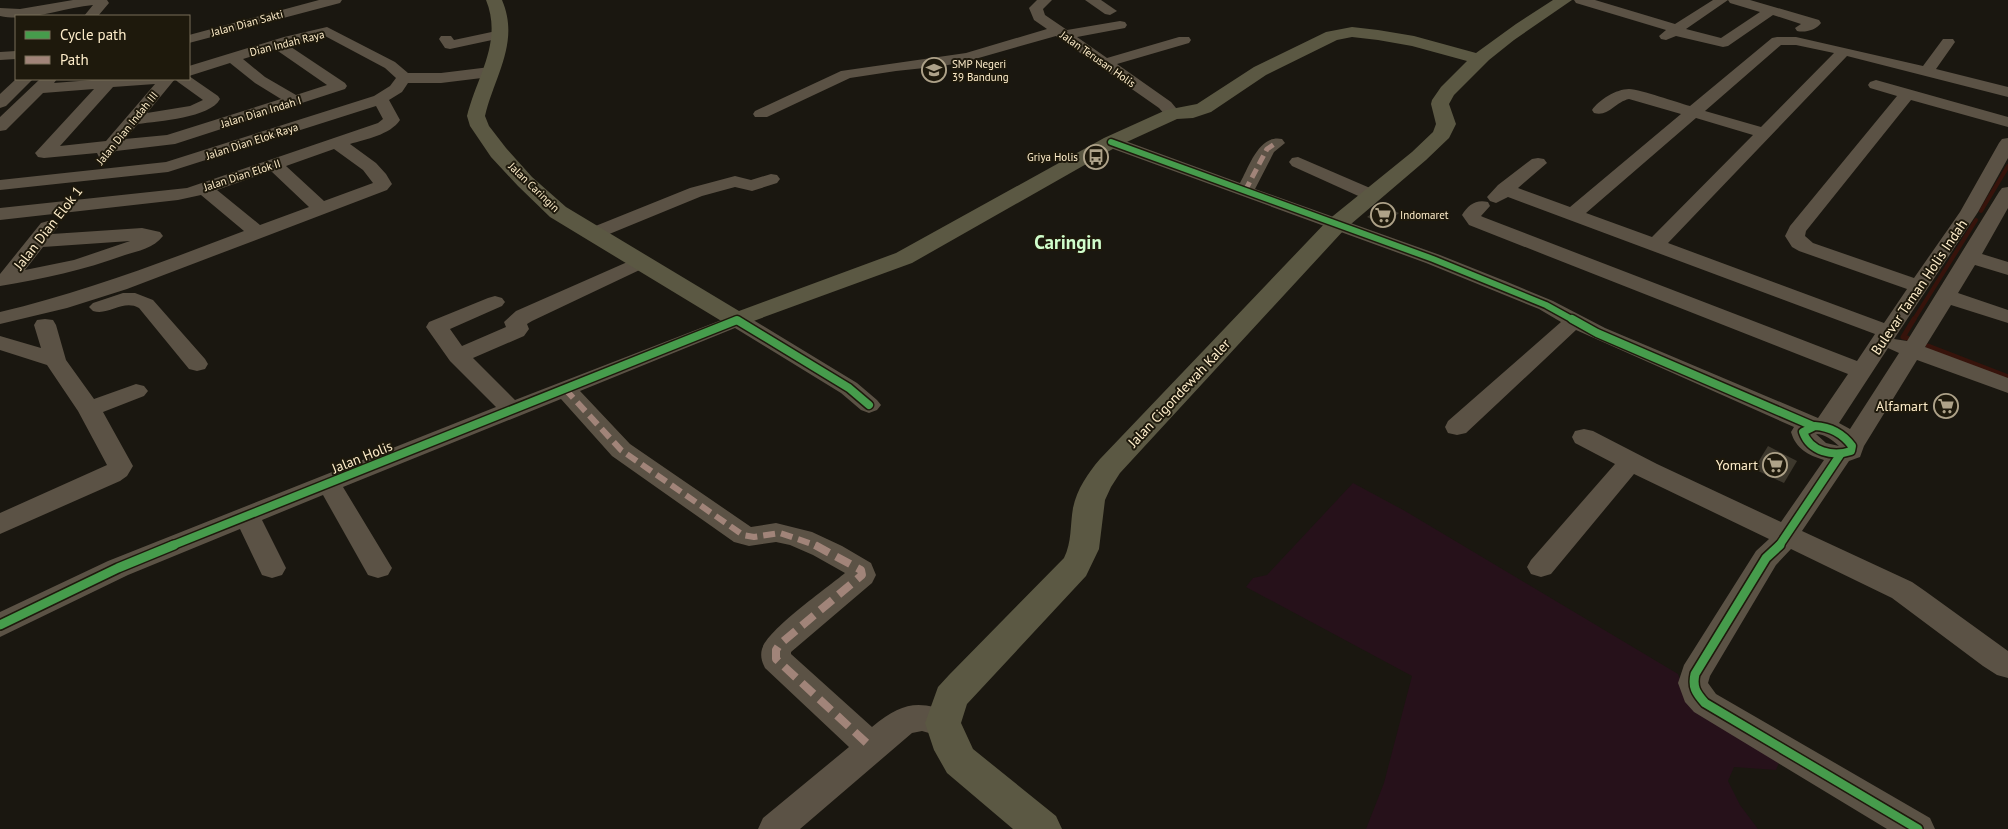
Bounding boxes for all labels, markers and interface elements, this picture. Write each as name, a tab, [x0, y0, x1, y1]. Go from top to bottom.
street label: Jalan Dian Sakti	[208, 7, 285, 40]
legend	[15, 15, 190, 80]
text: Cycle path	[60, 25, 126, 44]
street label: Dian Indah Raya	[248, 27, 326, 59]
street label: Jalan Terusan Holis	[1057, 27, 1139, 90]
text: Path	[60, 50, 89, 69]
school or university icon: SMP Negeri 39 Bandung	[921, 57, 947, 83]
place label: SMP Negeri 39 Bandung	[952, 57, 1009, 84]
street label: Jalan Dian Indah III	[93, 89, 161, 168]
street label: Jalan Dian Indah I	[218, 93, 303, 131]
street label: Jalan Dian Elok Raya	[203, 119, 300, 163]
bus stop icon: Griya Holis	[1083, 144, 1109, 170]
place label: Griya Holis	[1027, 150, 1078, 164]
street label: Jalan Dian Elok II	[201, 156, 282, 194]
street label: Jalan Caringin	[505, 159, 562, 215]
street label: Jalan Dian Elok 1	[9, 182, 86, 274]
supermarket icon: Indomaret	[1370, 202, 1396, 228]
place label: Indomaret	[1400, 208, 1449, 222]
street label: Bulevar Taman Holis Indah	[1867, 216, 1971, 358]
district label: Caringin	[1034, 230, 1102, 254]
street label: Jalan Cigondewah Kaler	[1123, 335, 1234, 452]
supermarket icon: Alfamart	[1933, 393, 1959, 419]
place label: Alfamart	[1876, 397, 1928, 415]
street label: Jalan Holis	[328, 437, 395, 478]
supermarket icon: Yomart	[1762, 452, 1788, 478]
place label: Yomart	[1716, 456, 1758, 474]

